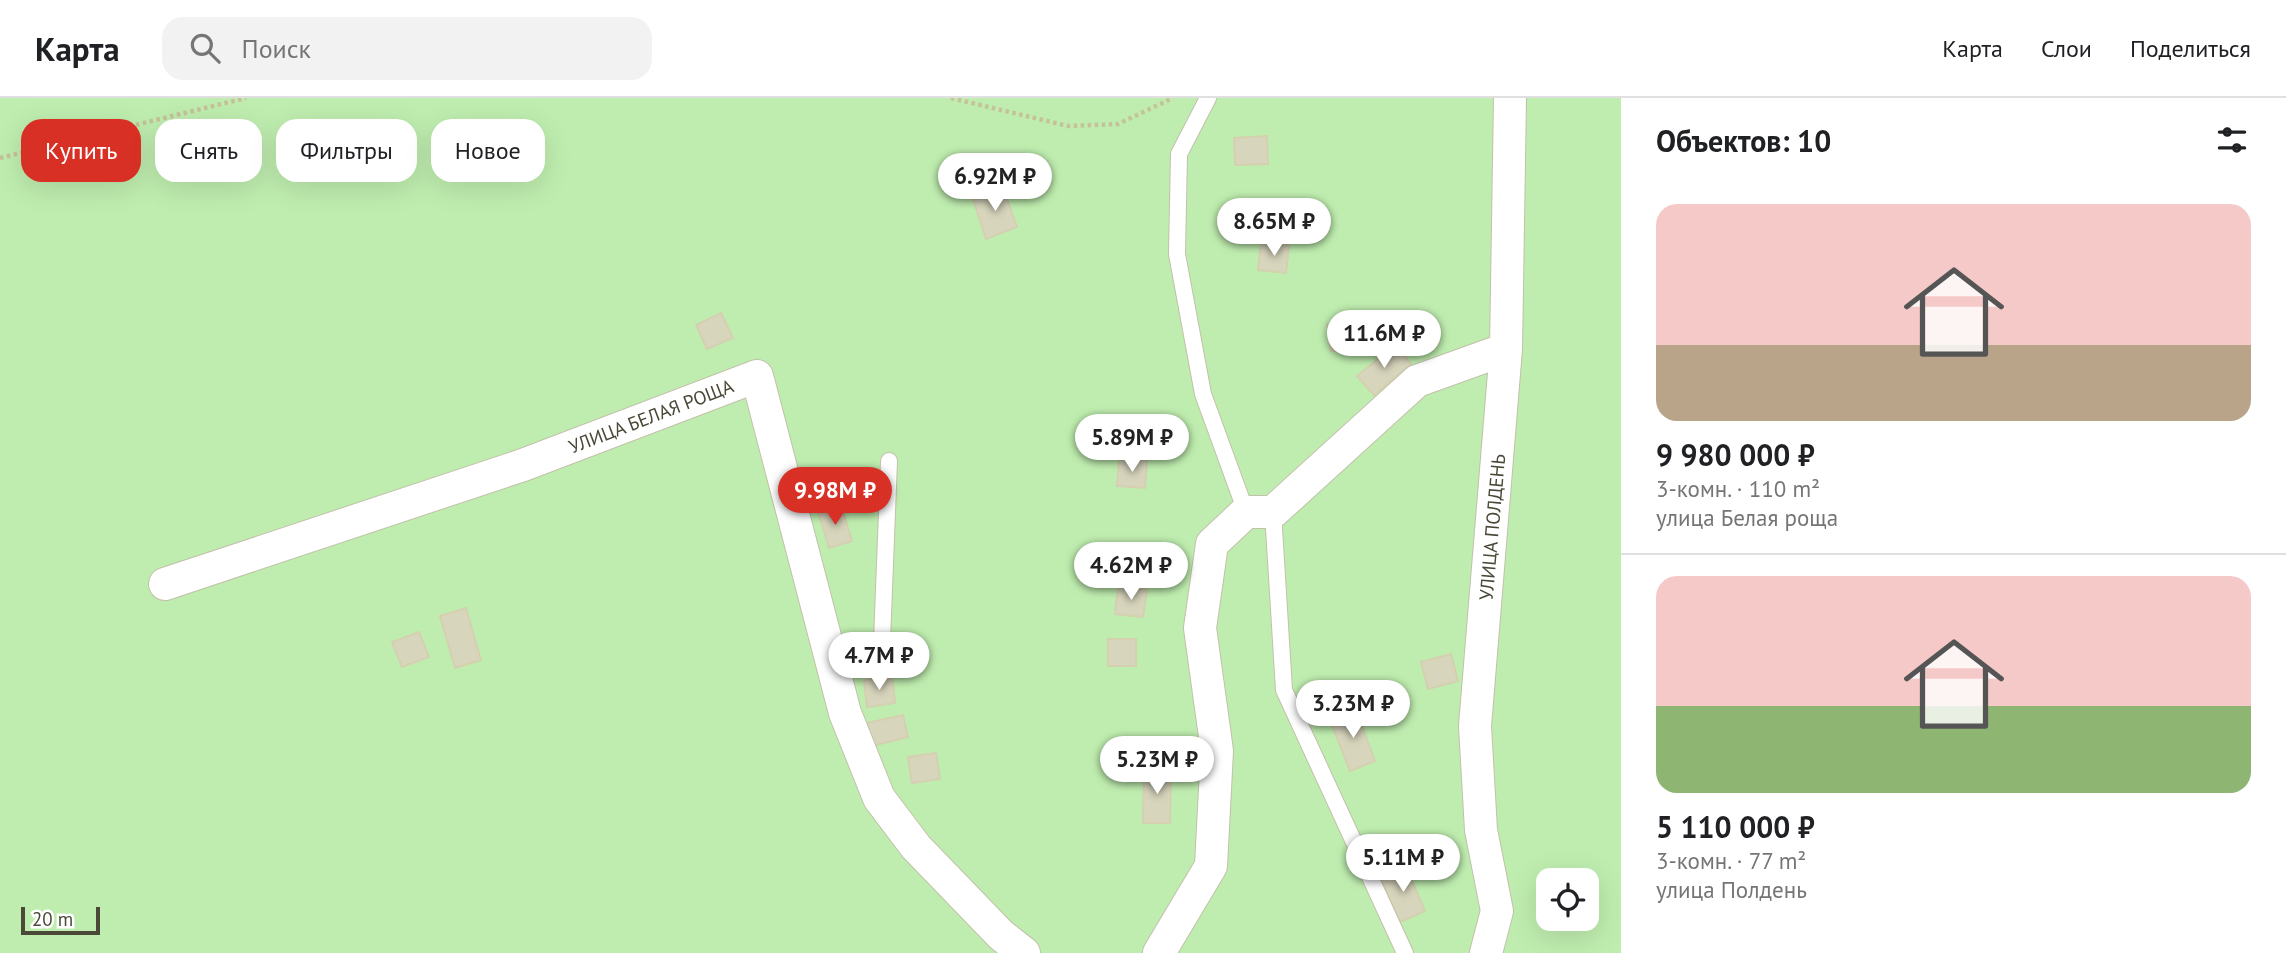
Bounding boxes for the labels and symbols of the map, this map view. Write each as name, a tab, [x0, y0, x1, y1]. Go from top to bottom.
pin: 6.92M ₽	[930, 153, 1060, 213]
pin: 8.65M ₽	[1209, 198, 1339, 258]
pin: 11.6M ₽	[1319, 310, 1449, 370]
street label: УЛИЦА БЕЛАЯ РОЩА	[565, 374, 737, 458]
pin: 5.89M ₽	[1067, 414, 1197, 474]
street label: УЛИЦА ПОЛДЕНЬ	[1474, 453, 1510, 601]
pin: 9.98M ₽	[770, 468, 900, 527]
pin: 4.62M ₽	[1066, 542, 1196, 602]
pin: 4.7M ₽	[822, 632, 936, 692]
pin: 3.23M ₽	[1288, 680, 1418, 740]
pin: 5.23M ₽	[1092, 736, 1222, 796]
pin: 5.11M ₽	[1338, 834, 1468, 894]
scale bar	[21, 904, 100, 936]

